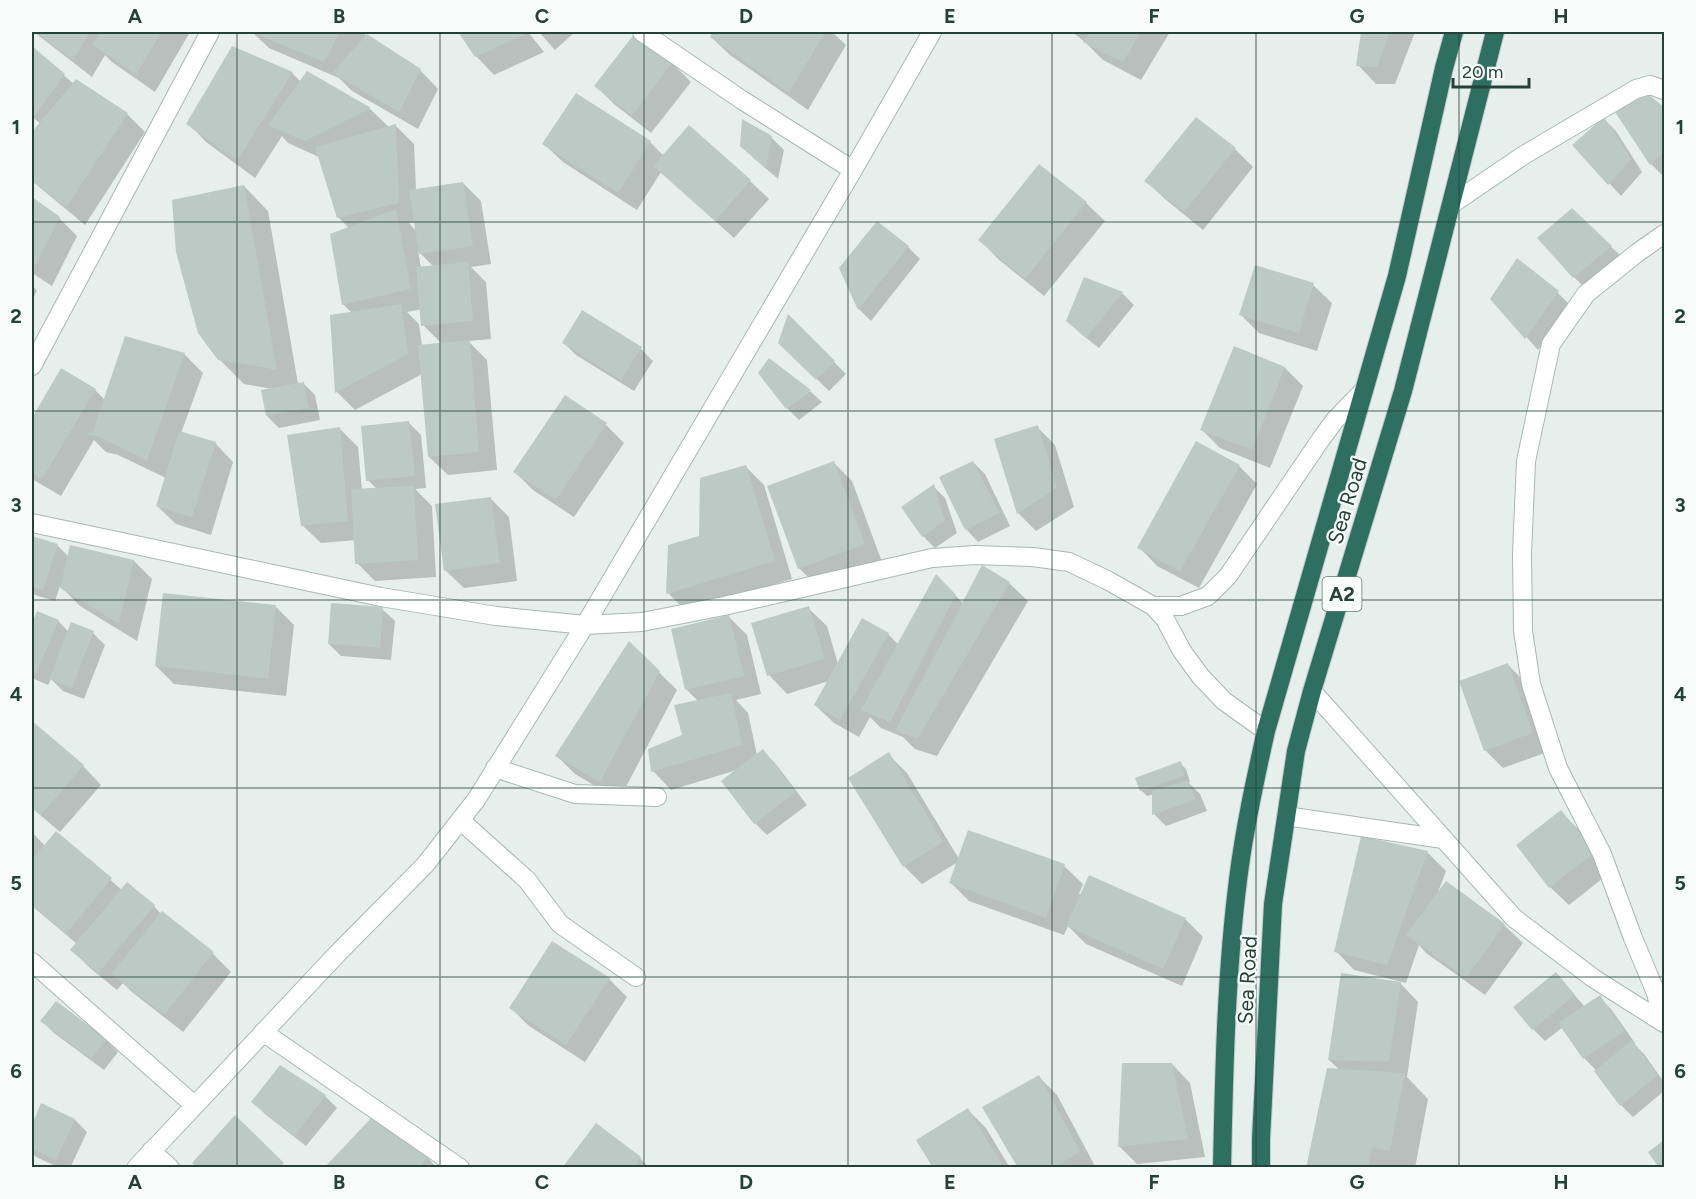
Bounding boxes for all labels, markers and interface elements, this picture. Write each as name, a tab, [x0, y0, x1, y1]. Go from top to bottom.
text: A	[128, 4, 143, 28]
text: B	[333, 4, 345, 28]
text: C	[535, 4, 549, 28]
text: D	[739, 4, 753, 28]
text: E	[944, 4, 956, 28]
text: F	[1148, 4, 1160, 28]
text: G	[1350, 4, 1365, 28]
text: H	[1554, 4, 1569, 28]
scale bar	[1453, 51, 1530, 89]
text: 20 m	[1462, 61, 1503, 83]
text: 1	[12, 115, 20, 139]
text: 1	[1676, 115, 1684, 139]
text: 2	[10, 304, 22, 328]
text: 2	[1674, 304, 1686, 328]
street label: Sea Road	[1322, 455, 1372, 547]
text: 3	[10, 493, 22, 517]
text: 3	[1674, 493, 1686, 517]
road number: A2	[1322, 577, 1362, 611]
text: 4	[10, 682, 23, 706]
text: 4	[1674, 682, 1687, 706]
text: 5	[10, 871, 22, 895]
text: 5	[1674, 871, 1686, 895]
street label: Sea Road	[1232, 935, 1262, 1025]
text: 6	[10, 1059, 22, 1083]
text: 6	[1674, 1059, 1686, 1083]
text: A	[128, 1170, 143, 1194]
text: B	[333, 1170, 345, 1194]
text: C	[535, 1170, 549, 1194]
text: D	[739, 1170, 753, 1194]
text: E	[944, 1170, 956, 1194]
text: F	[1148, 1170, 1160, 1194]
text: G	[1350, 1170, 1365, 1194]
text: H	[1554, 1170, 1569, 1194]

